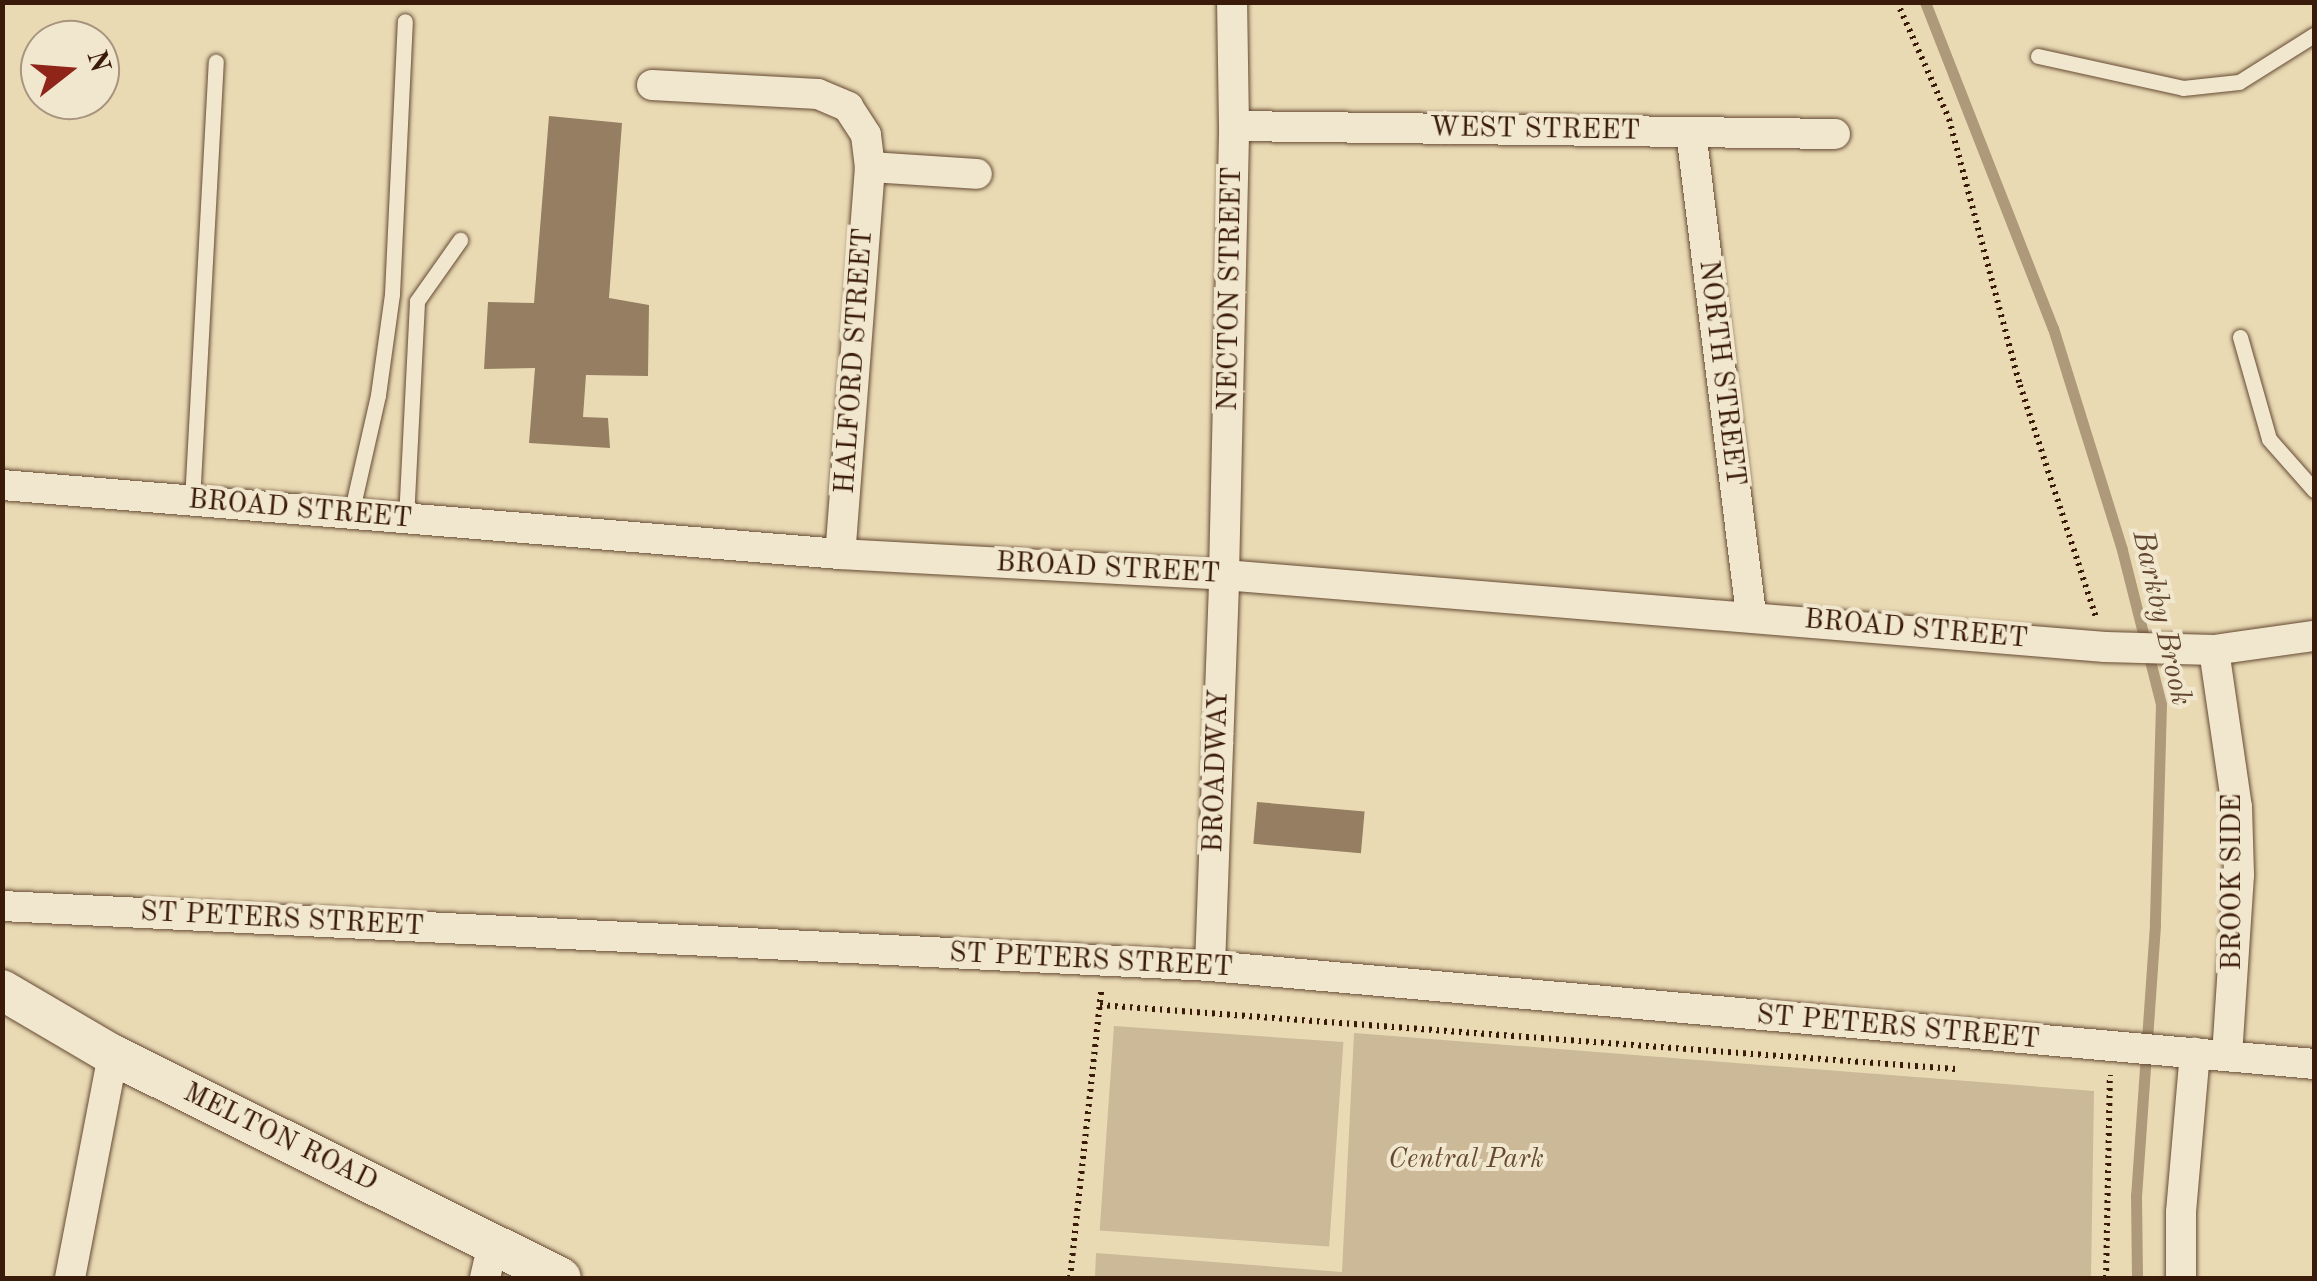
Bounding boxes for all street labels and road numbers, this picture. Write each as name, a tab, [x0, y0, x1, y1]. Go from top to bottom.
street label: WEST STREET	[1429, 111, 1641, 149]
street label: NECTON STREET	[1212, 166, 1250, 412]
street label: HALFORD STREET	[829, 227, 881, 495]
street label: NORTH STREET	[1690, 258, 1752, 488]
street label: BROAD STREET	[187, 483, 413, 537]
street label: BROAD STREET	[995, 546, 1221, 592]
street label: BROAD STREET	[1803, 603, 2029, 657]
street label: BROADWAY	[1197, 689, 1237, 853]
street label: BROOK SIDE	[2216, 793, 2250, 971]
street label: ST PETERS STREET	[139, 896, 425, 944]
street label: ST PETERS STREET	[948, 937, 1234, 985]
street label: ST PETERS STREET	[1755, 999, 2041, 1057]
street label: MELTON ROAD	[177, 1076, 383, 1200]

